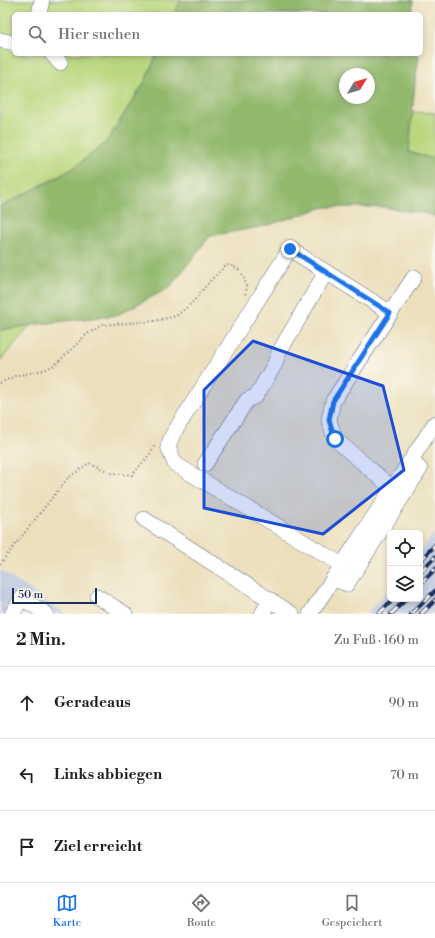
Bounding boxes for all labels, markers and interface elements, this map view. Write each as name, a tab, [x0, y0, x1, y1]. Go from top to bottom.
search box	[12, 12, 423, 56]
icon: search	[26, 23, 48, 45]
text: Hier suchen	[58, 25, 140, 44]
north arrow	[339, 68, 375, 104]
route end	[281, 240, 299, 258]
route start	[326, 430, 344, 448]
map controls	[387, 530, 423, 602]
button: locate	[387, 530, 423, 566]
button: layers	[387, 566, 423, 602]
scale bar	[12, 586, 97, 605]
text: 50 m	[18, 588, 43, 602]
text: 2 Min.	[16, 629, 66, 651]
text: Zu Fuß · 160 m	[334, 632, 419, 648]
icon: ahead	[16, 692, 38, 714]
text: Geradeaus	[54, 693, 131, 712]
text: 90 m	[388, 695, 419, 711]
icon: left	[16, 764, 38, 786]
text: Links abbiegen	[54, 765, 162, 784]
text: 70 m	[390, 767, 419, 783]
icon: arrive	[16, 836, 38, 858]
text: Ziel erreicht	[54, 837, 142, 856]
tab: Karte	[53, 892, 81, 930]
tab: Route	[187, 892, 216, 930]
tab: Gespeichert	[322, 892, 382, 930]

